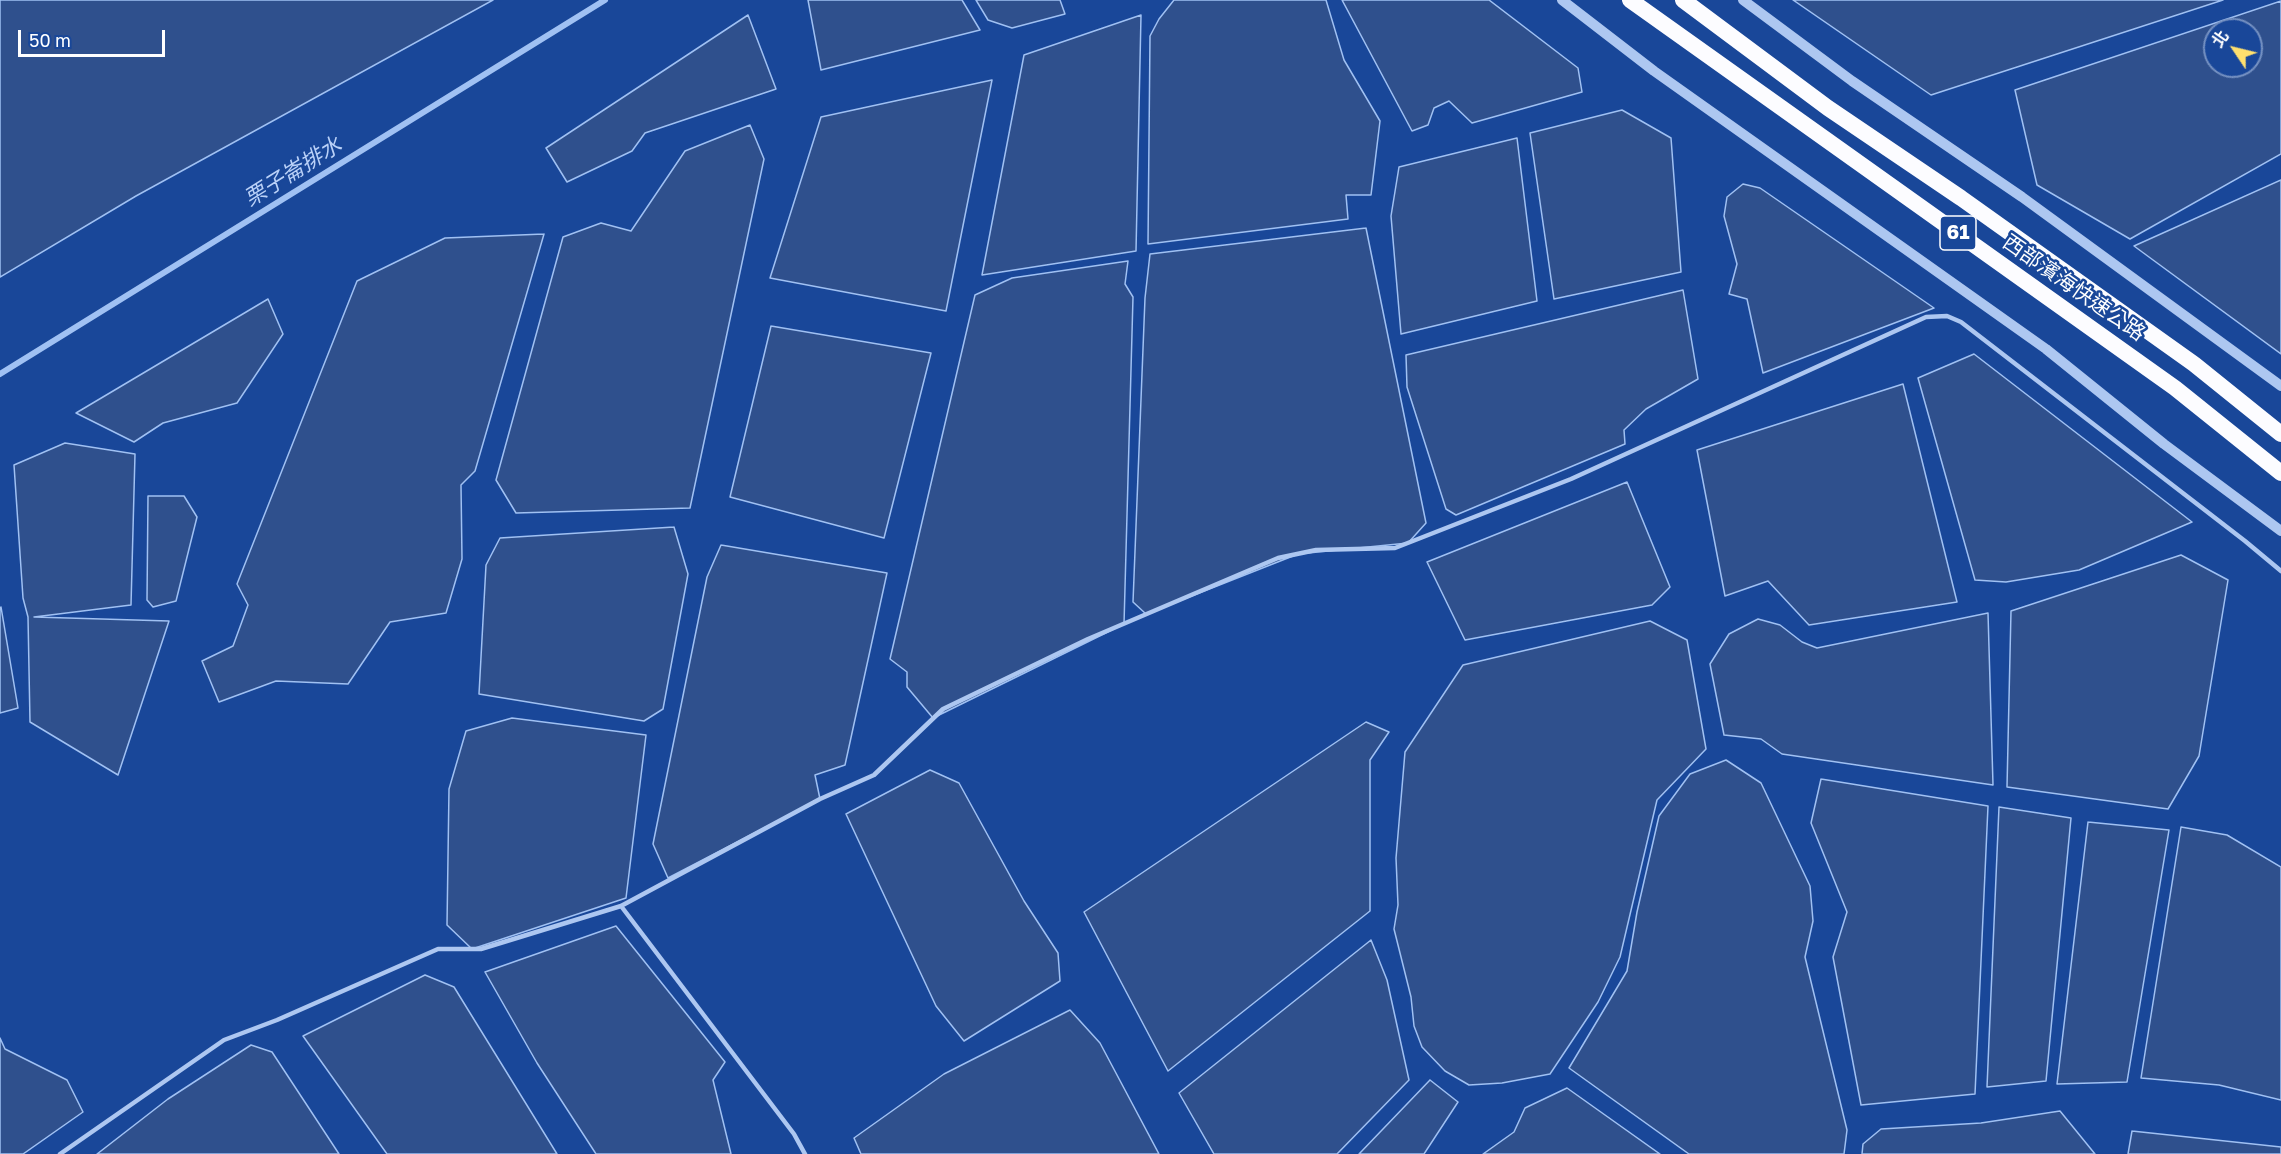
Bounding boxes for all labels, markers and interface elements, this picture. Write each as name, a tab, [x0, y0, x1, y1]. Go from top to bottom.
scale bar	[21, 18, 168, 56]
north arrow	[2203, 18, 2263, 78]
text: 北	[2207, 27, 2233, 51]
text: 50 m	[29, 29, 71, 51]
water label: 栗子崙排水	[239, 132, 347, 212]
road number: 61	[1940, 216, 1976, 250]
street label: 西部濱海快速公路	[1998, 229, 2150, 347]

